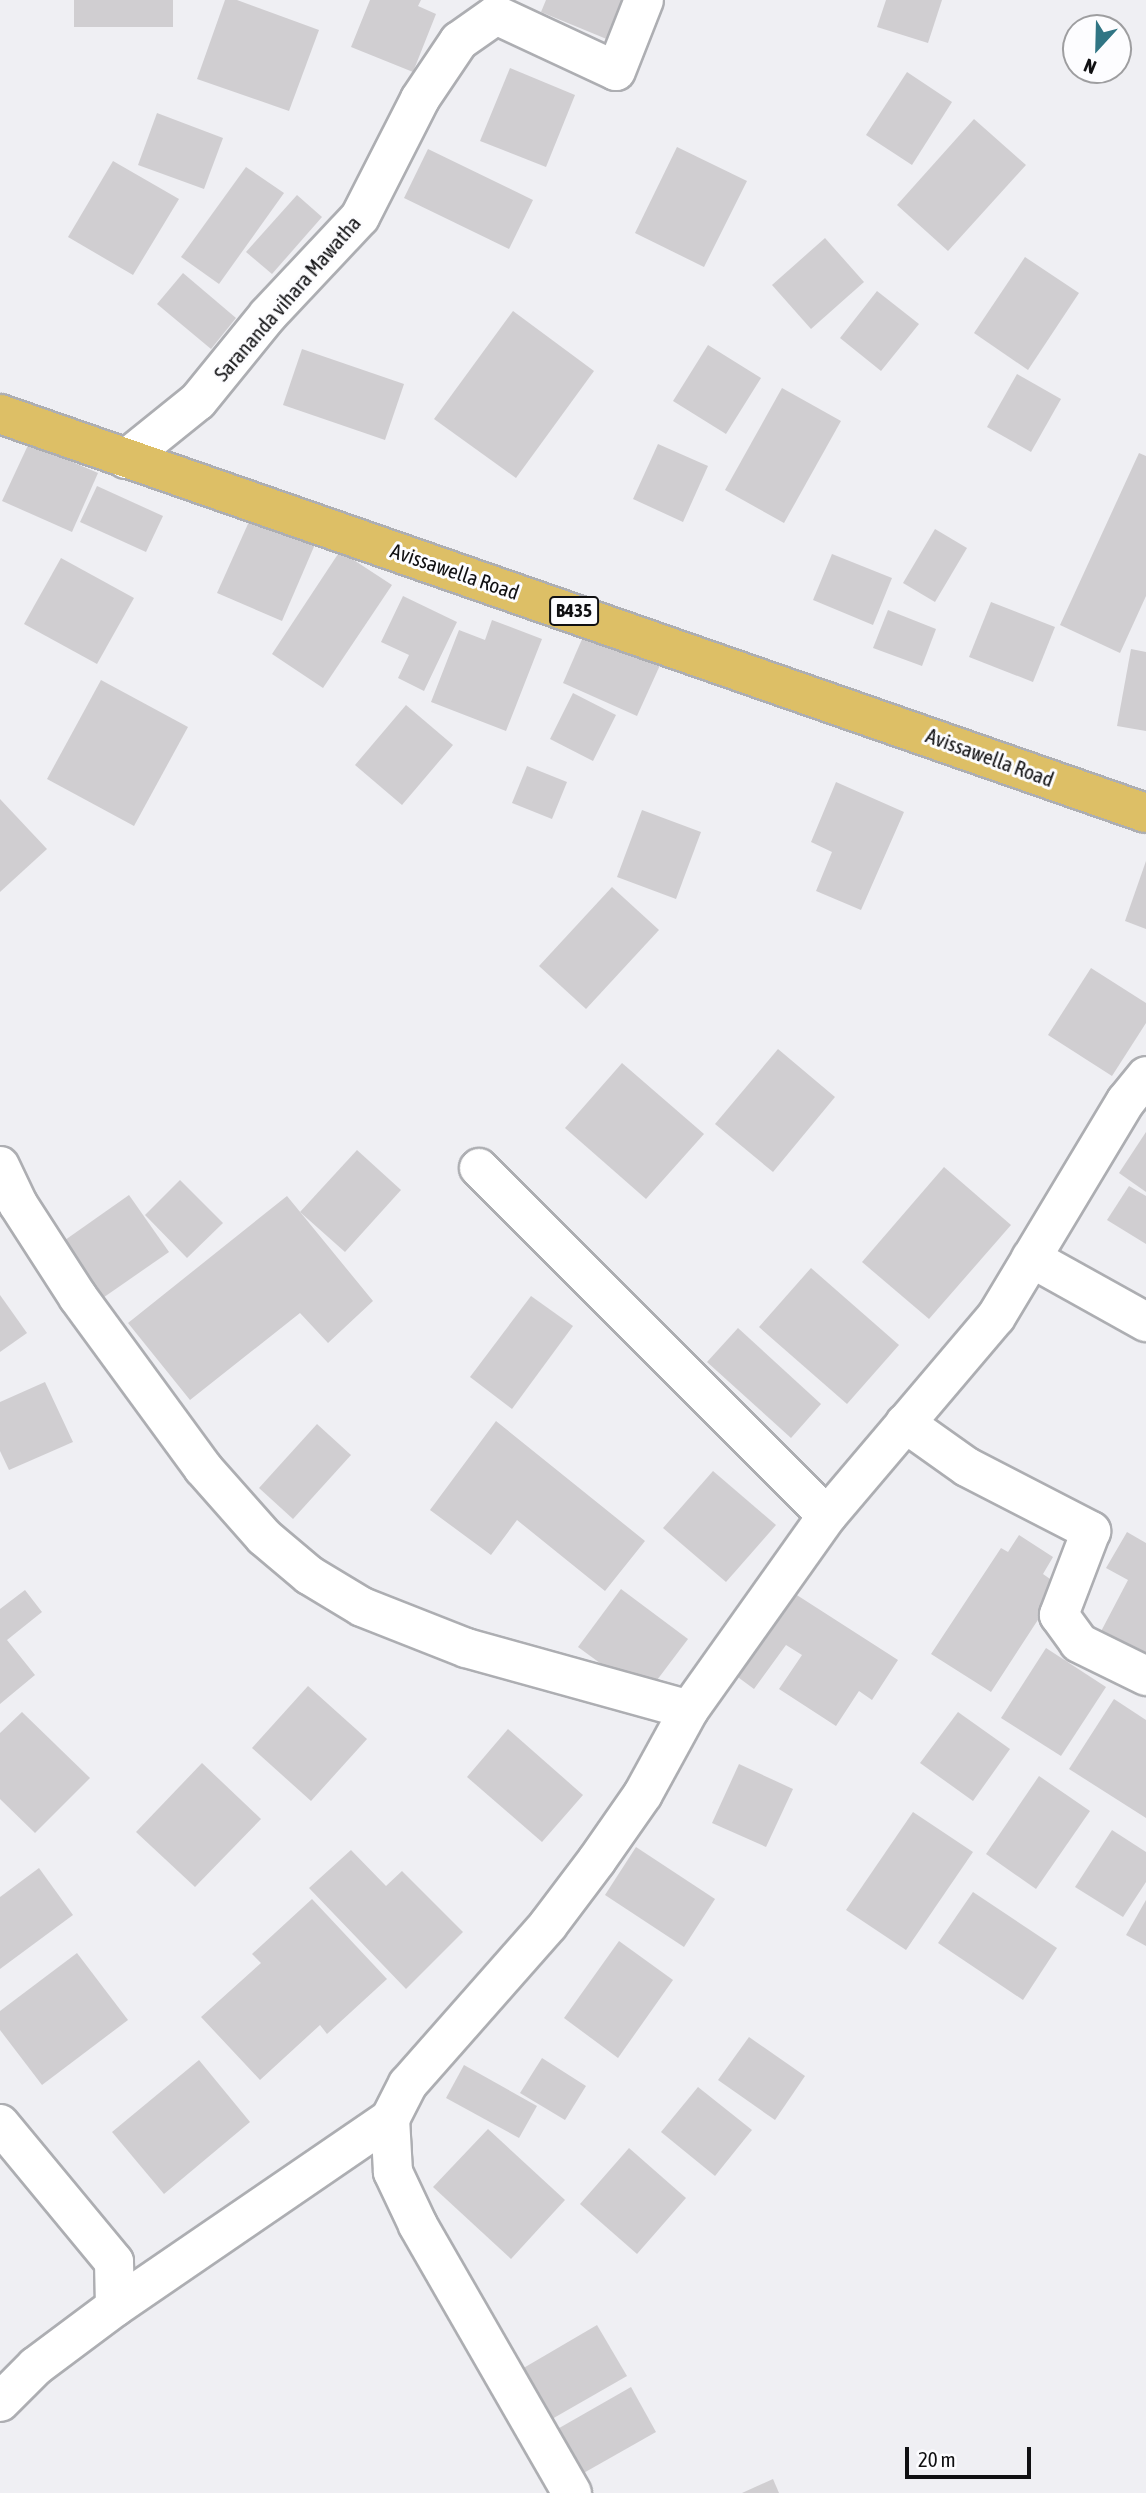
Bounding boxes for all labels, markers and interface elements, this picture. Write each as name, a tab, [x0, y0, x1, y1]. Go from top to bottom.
north arrow	[1062, 14, 1132, 84]
text: N	[1081, 54, 1099, 79]
street label: Sarananda vihara Mawatha	[208, 210, 366, 386]
street label: Avissawella Road	[388, 537, 522, 605]
road number: B435	[548, 596, 600, 626]
street label: Avissawella Road	[923, 722, 1057, 792]
scale bar	[908, 2434, 1034, 2478]
text: 20 m	[918, 2447, 956, 2471]

